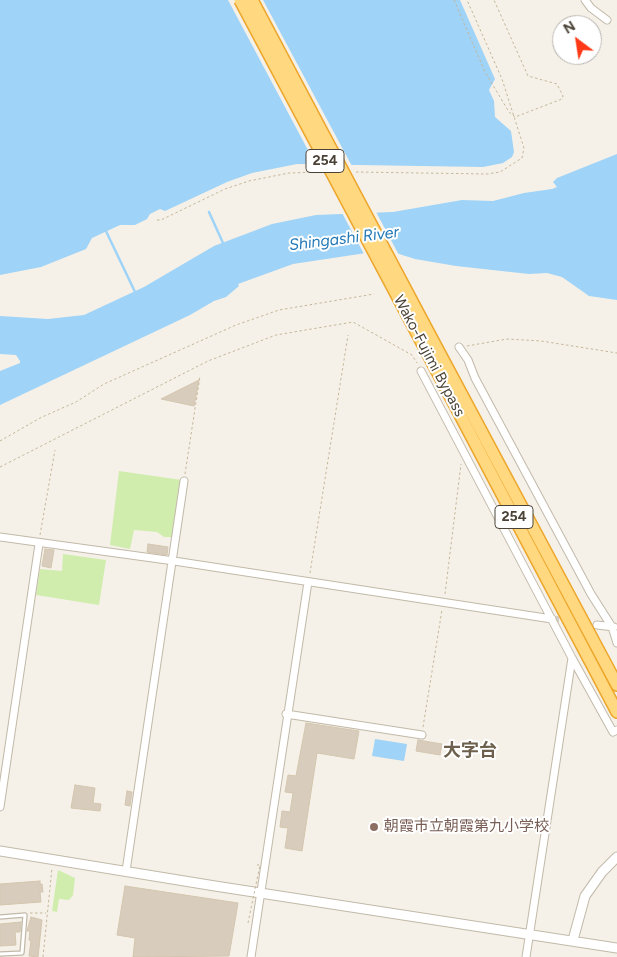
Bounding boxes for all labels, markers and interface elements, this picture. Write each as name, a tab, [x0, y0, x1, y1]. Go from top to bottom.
north arrow	[552, 15, 602, 65]
text: N	[561, 18, 579, 38]
road number: 254	[306, 150, 344, 172]
water label: Shingashi River	[288, 223, 400, 255]
street label: Wako-Fujimi Bypass	[389, 292, 469, 420]
road number: 254	[495, 506, 533, 528]
district label: 大字台	[443, 740, 497, 762]
place label: 朝霞市立朝霞第九小学校	[384, 818, 549, 836]
marker: 朝霞市立朝霞第九小学校	[368, 821, 380, 833]

